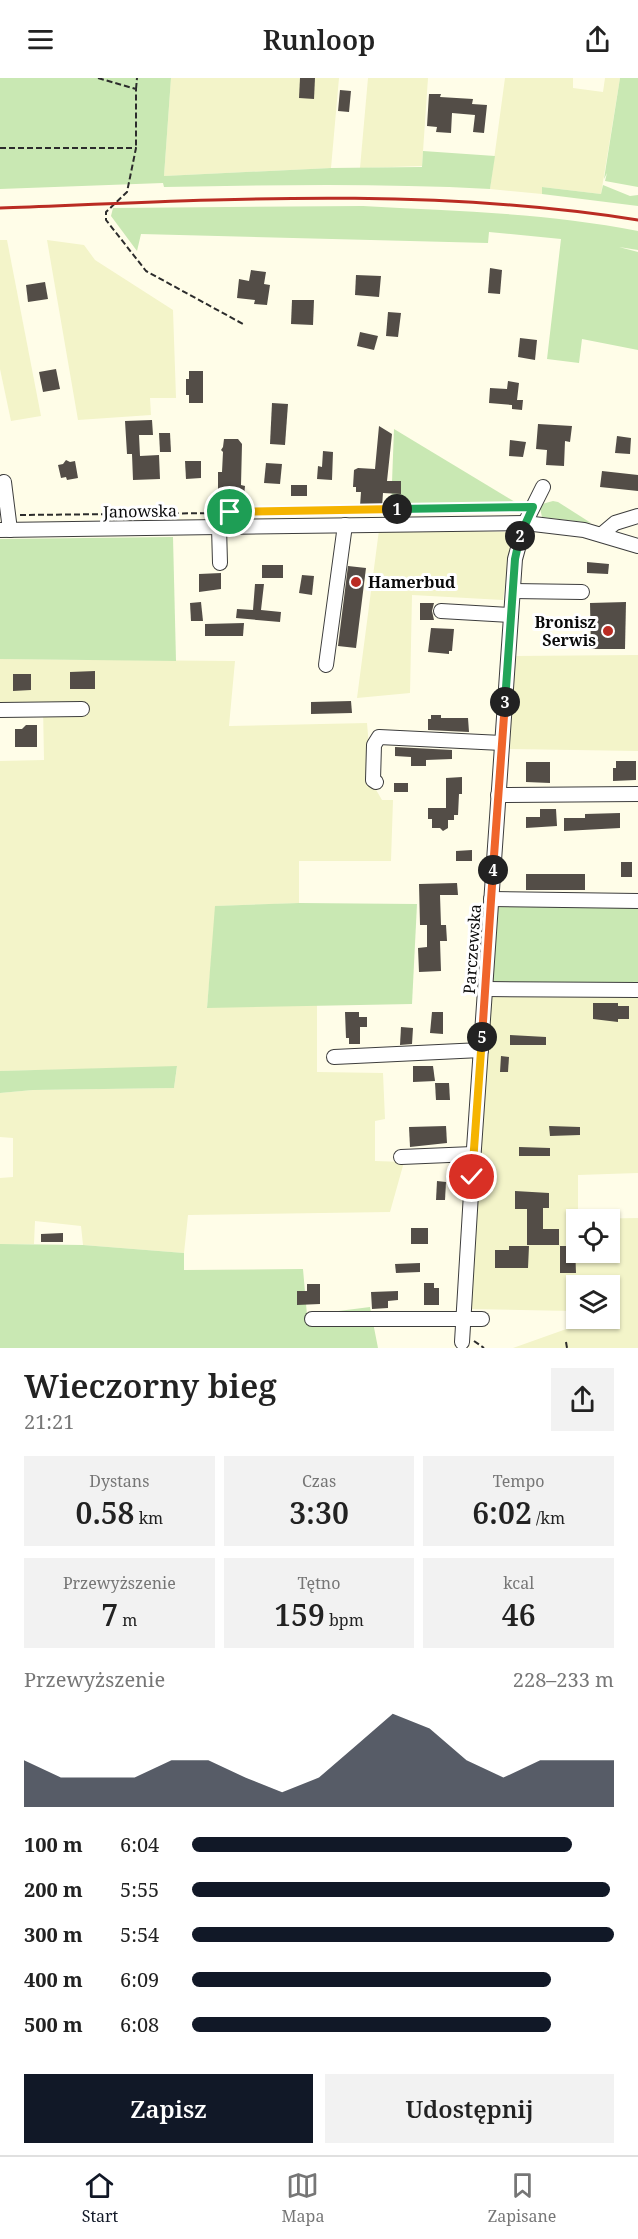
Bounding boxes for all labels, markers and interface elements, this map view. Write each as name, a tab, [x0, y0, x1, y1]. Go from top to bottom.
text: Runloop	[263, 21, 375, 58]
icon: menu	[24, 23, 57, 56]
icon: share	[581, 23, 614, 56]
pin	[204, 486, 255, 537]
pin: 1	[382, 494, 412, 524]
icon: arrive	[213, 495, 246, 528]
text: 1	[392, 498, 402, 520]
street label: Janowska	[102, 499, 177, 523]
pin: 2	[505, 521, 535, 551]
text: 2	[515, 525, 525, 547]
place label: Hamerbud	[368, 571, 456, 593]
marker: Hamerbud	[349, 575, 363, 589]
place label: Bronisz Serwis	[535, 611, 596, 651]
marker: Bronisz Serwis	[601, 624, 615, 638]
pin: 3	[490, 687, 520, 717]
text: 3	[500, 691, 510, 713]
pin: 4	[478, 855, 508, 885]
text: 4	[488, 859, 498, 881]
street label: Parczewska	[458, 903, 486, 995]
pin: 5	[467, 1022, 497, 1052]
text: 5	[477, 1026, 487, 1048]
pin	[446, 1151, 497, 1202]
icon: check	[455, 1160, 488, 1193]
map controls	[566, 1209, 620, 1329]
button: locate	[566, 1209, 620, 1263]
button: layers	[566, 1275, 620, 1329]
text: Wieczorny bieg	[24, 1363, 277, 1408]
button: share	[551, 1368, 614, 1431]
text: 21:21	[24, 1408, 74, 1435]
text: Dystans	[89, 1470, 149, 1492]
text: Czas	[302, 1470, 336, 1492]
text: Tempo	[493, 1470, 545, 1492]
text: 0.58	[76, 1492, 135, 1533]
text: 3:30	[289, 1492, 349, 1533]
text: 6:02	[472, 1492, 532, 1533]
text: km	[135, 1507, 163, 1529]
text: /km	[532, 1507, 565, 1529]
text: Przewyższenie	[63, 1572, 176, 1594]
text: Tętno	[298, 1572, 340, 1594]
text: kcal	[503, 1572, 534, 1594]
text: 7	[101, 1594, 118, 1635]
text: 159	[274, 1594, 325, 1635]
text: 46	[502, 1594, 536, 1635]
text: m	[118, 1609, 137, 1631]
text: bpm	[325, 1609, 364, 1631]
text: Przewyższenie	[24, 1666, 165, 1693]
text: 228–233 m	[513, 1666, 614, 1693]
text: 100 m	[24, 1831, 83, 1858]
text: 6:04	[120, 1831, 159, 1858]
text: 200 m	[24, 1876, 83, 1903]
text: 5:55	[120, 1876, 159, 1903]
text: 300 m	[24, 1921, 83, 1948]
text: 5:54	[120, 1921, 159, 1948]
text: 400 m	[24, 1966, 83, 1993]
text: 6:09	[120, 1966, 159, 1993]
text: 500 m	[24, 2011, 83, 2038]
text: 6:08	[120, 2011, 159, 2038]
button: Zapisz	[24, 2074, 313, 2143]
button: Udostępnij	[325, 2074, 614, 2143]
tab: Start	[82, 2169, 118, 2227]
tab: Mapa	[282, 2169, 324, 2227]
tab: Zapisane	[488, 2169, 556, 2227]

